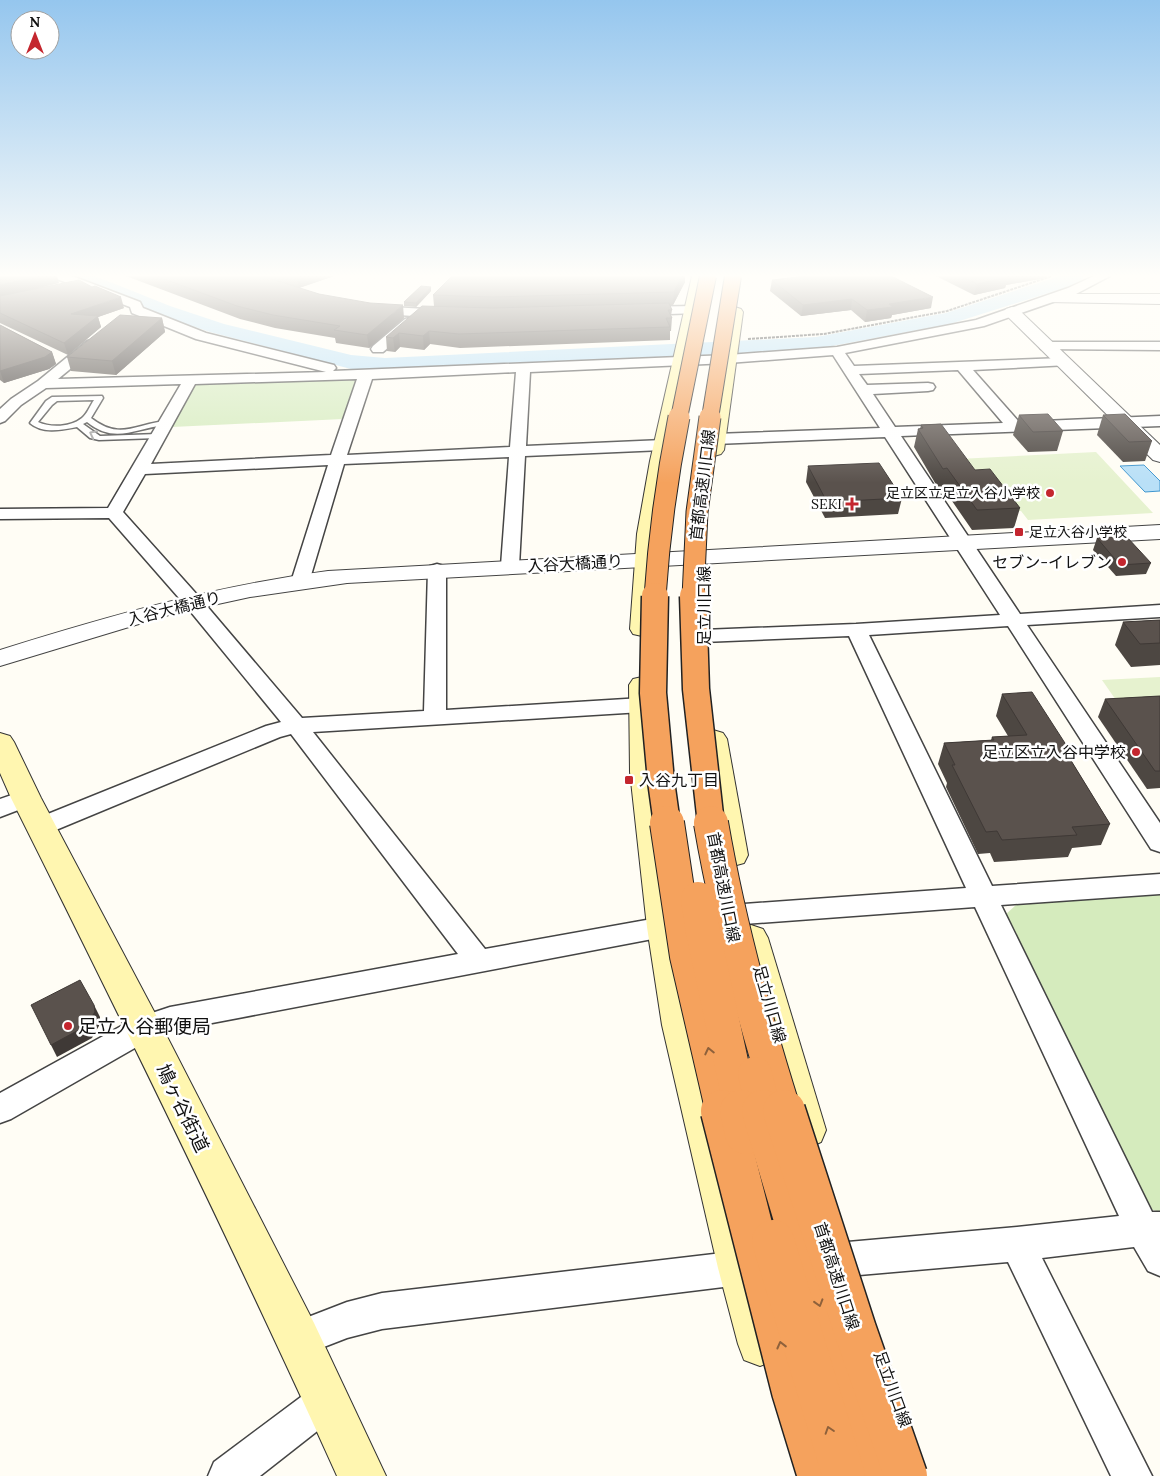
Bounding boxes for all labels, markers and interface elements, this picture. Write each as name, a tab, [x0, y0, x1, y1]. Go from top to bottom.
north arrow	[10, 10, 60, 60]
text: N	[30, 13, 41, 31]
street label: 首都高速川口線	[685, 428, 719, 542]
one-way arrow	[90, 430, 99, 440]
place label: 足立区立足立入谷小学校	[886, 484, 1040, 502]
marker: 足立区立足立入谷小学校	[1044, 487, 1056, 499]
place label: SEKI	[811, 495, 842, 513]
marker: SEKI	[846, 498, 858, 510]
place label: 足立入谷小学校	[1029, 523, 1127, 541]
marker: 足立入谷小学校	[1013, 526, 1025, 538]
street label: 入谷大橋通り	[527, 551, 623, 575]
place label: セブン-イレブン	[992, 552, 1112, 572]
marker: セブン-イレブン	[1116, 556, 1128, 568]
street label: 足立川口線	[694, 566, 714, 646]
street label: 入谷大橋通り	[125, 587, 223, 629]
place label: 足立区立入谷中学校	[982, 742, 1126, 762]
marker: 足立区立入谷中学校	[1130, 746, 1142, 758]
place label: 入谷九丁目	[639, 770, 719, 790]
marker: 入谷九丁目	[623, 774, 635, 786]
street label: 首都高速川口線	[703, 830, 745, 944]
street label: 足立川口線	[749, 963, 791, 1045]
place label: 足立入谷郵便局	[78, 1014, 211, 1038]
marker: 足立入谷郵便局	[62, 1020, 74, 1032]
one-way arrow	[704, 1047, 715, 1056]
street label: 鳩ヶ谷街道	[151, 1060, 215, 1156]
street label: 首都高速川口線	[810, 1220, 864, 1332]
one-way arrow	[814, 1298, 824, 1306]
one-way arrow	[776, 1341, 787, 1350]
street label: 足立川口線	[870, 1348, 916, 1430]
one-way arrow	[825, 1426, 835, 1434]

